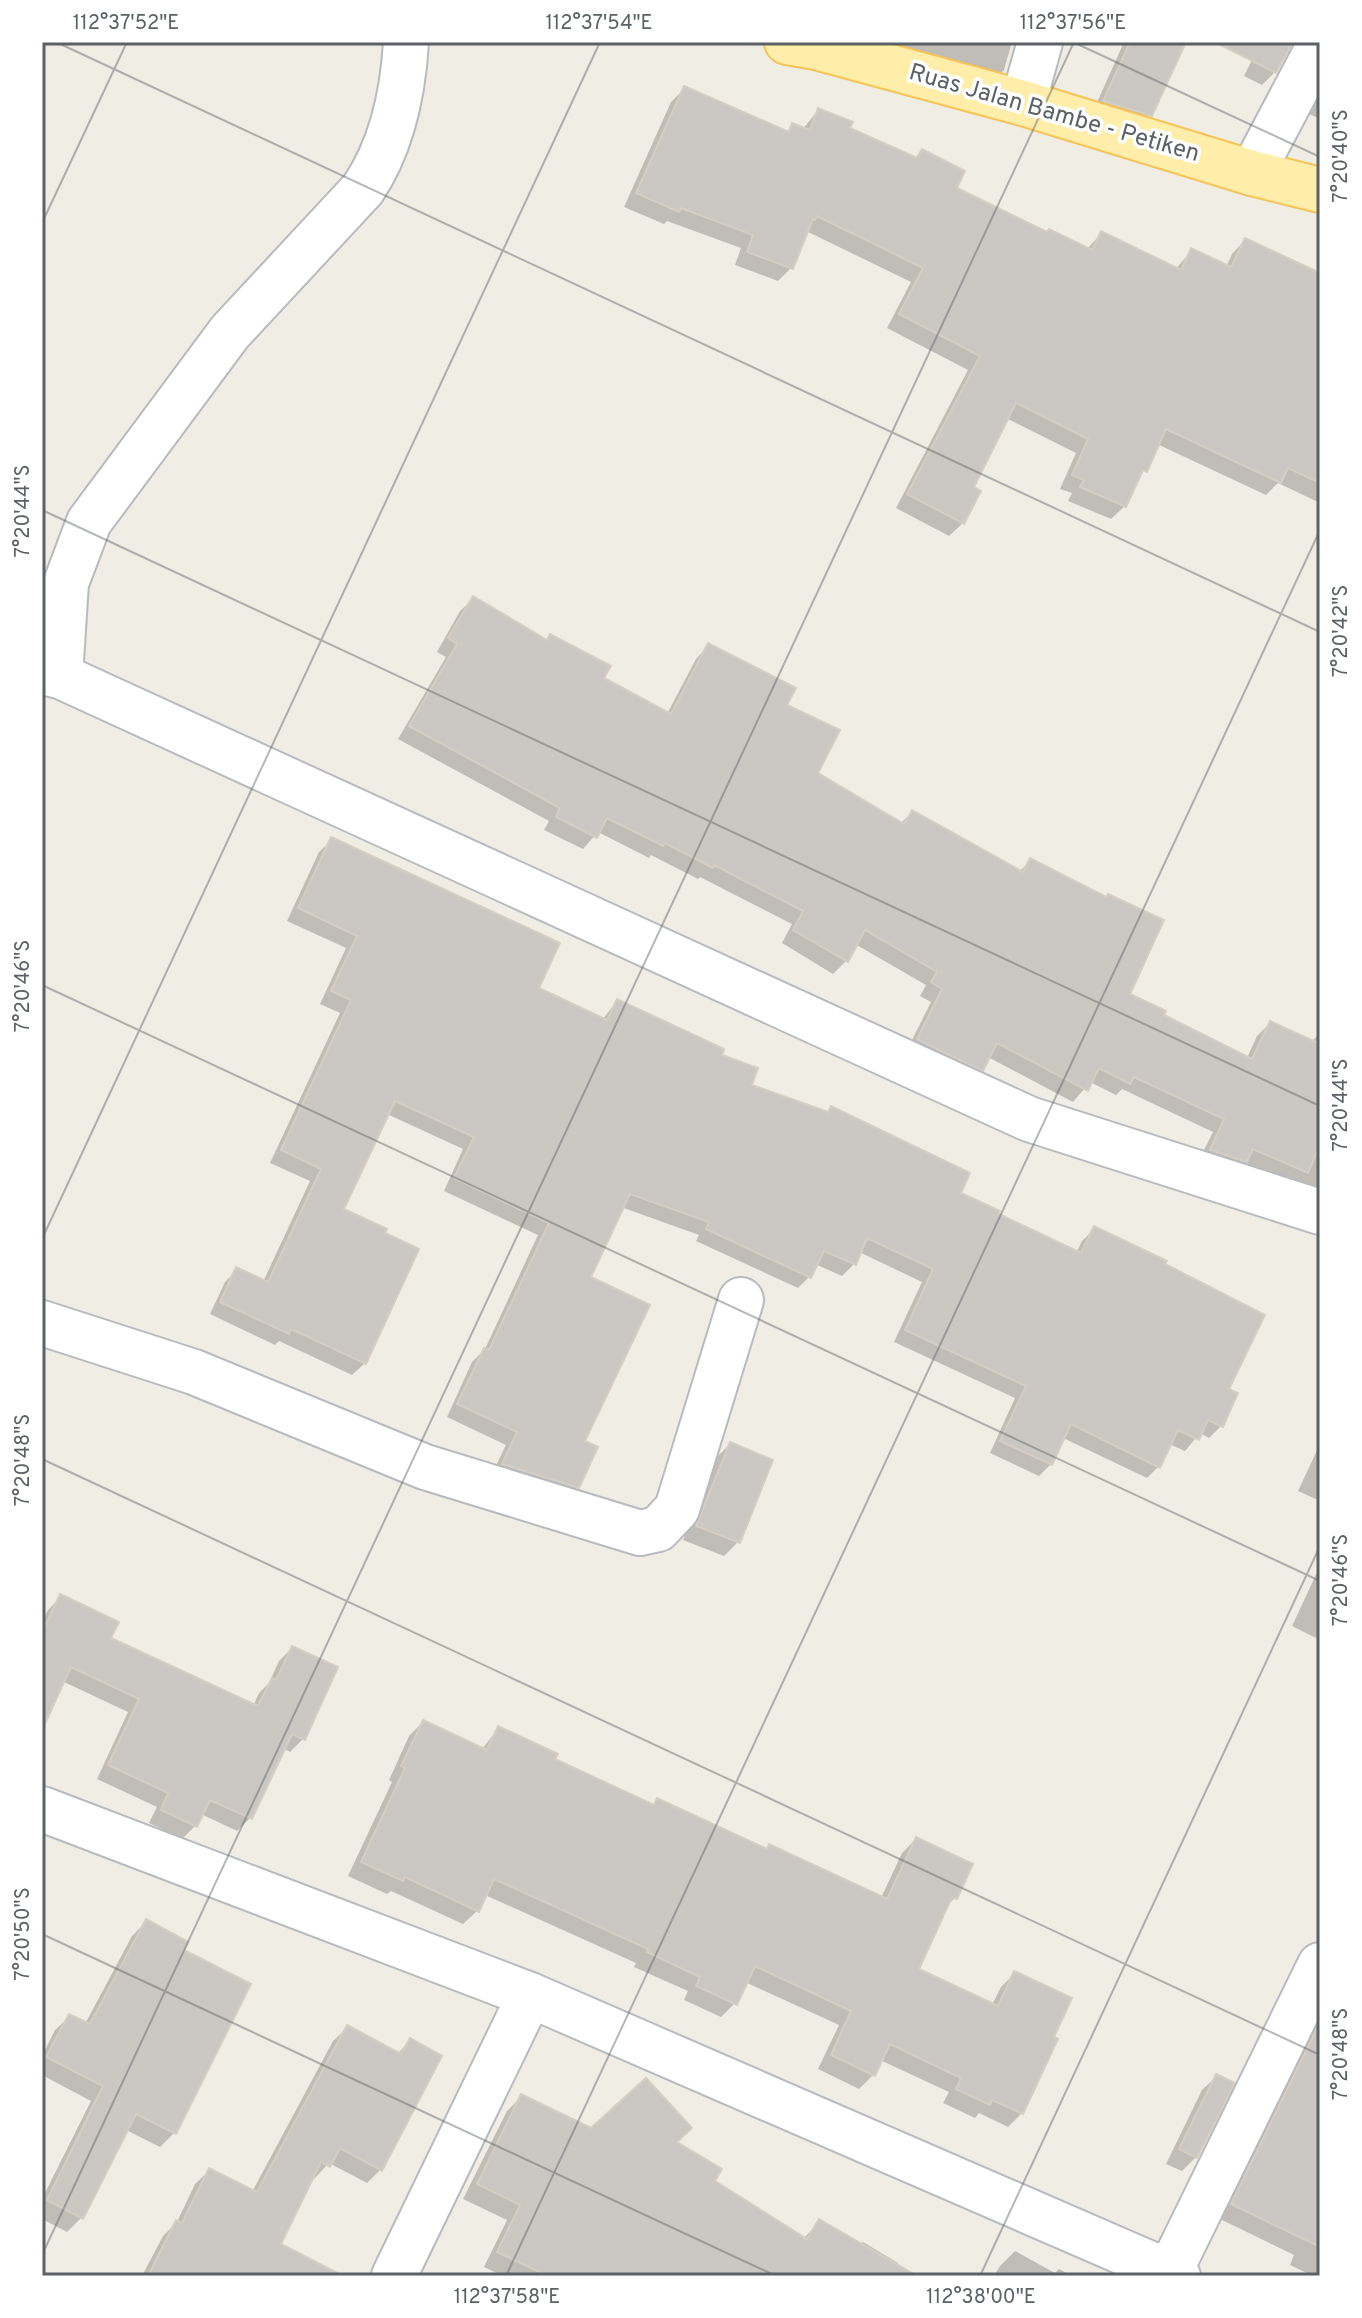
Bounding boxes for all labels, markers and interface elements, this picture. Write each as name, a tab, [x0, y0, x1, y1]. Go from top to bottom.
text: 112°37'52"E	[73, 11, 179, 37]
text: 112°37'54"E	[545, 11, 653, 37]
text: 112°37'56"E	[1020, 11, 1126, 37]
street label: Ruas Jalan Bambe - Petiken	[905, 58, 1203, 170]
text: 7°20'40"S	[1329, 109, 1355, 203]
text: 7°20'44"S	[11, 465, 37, 557]
text: 7°20'42"S	[1329, 585, 1355, 677]
text: 7°20'46"S	[11, 940, 37, 1032]
text: 7°20'44"S	[1329, 1059, 1355, 1151]
text: 7°20'48"S	[11, 1414, 37, 1506]
text: 7°20'46"S	[1329, 1534, 1355, 1626]
text: 7°20'50"S	[11, 1887, 37, 1981]
text: 7°20'48"S	[1329, 2008, 1355, 2100]
text: 112°37'58"E	[454, 2285, 560, 2311]
text: 112°38'00"E	[926, 2285, 1036, 2311]

